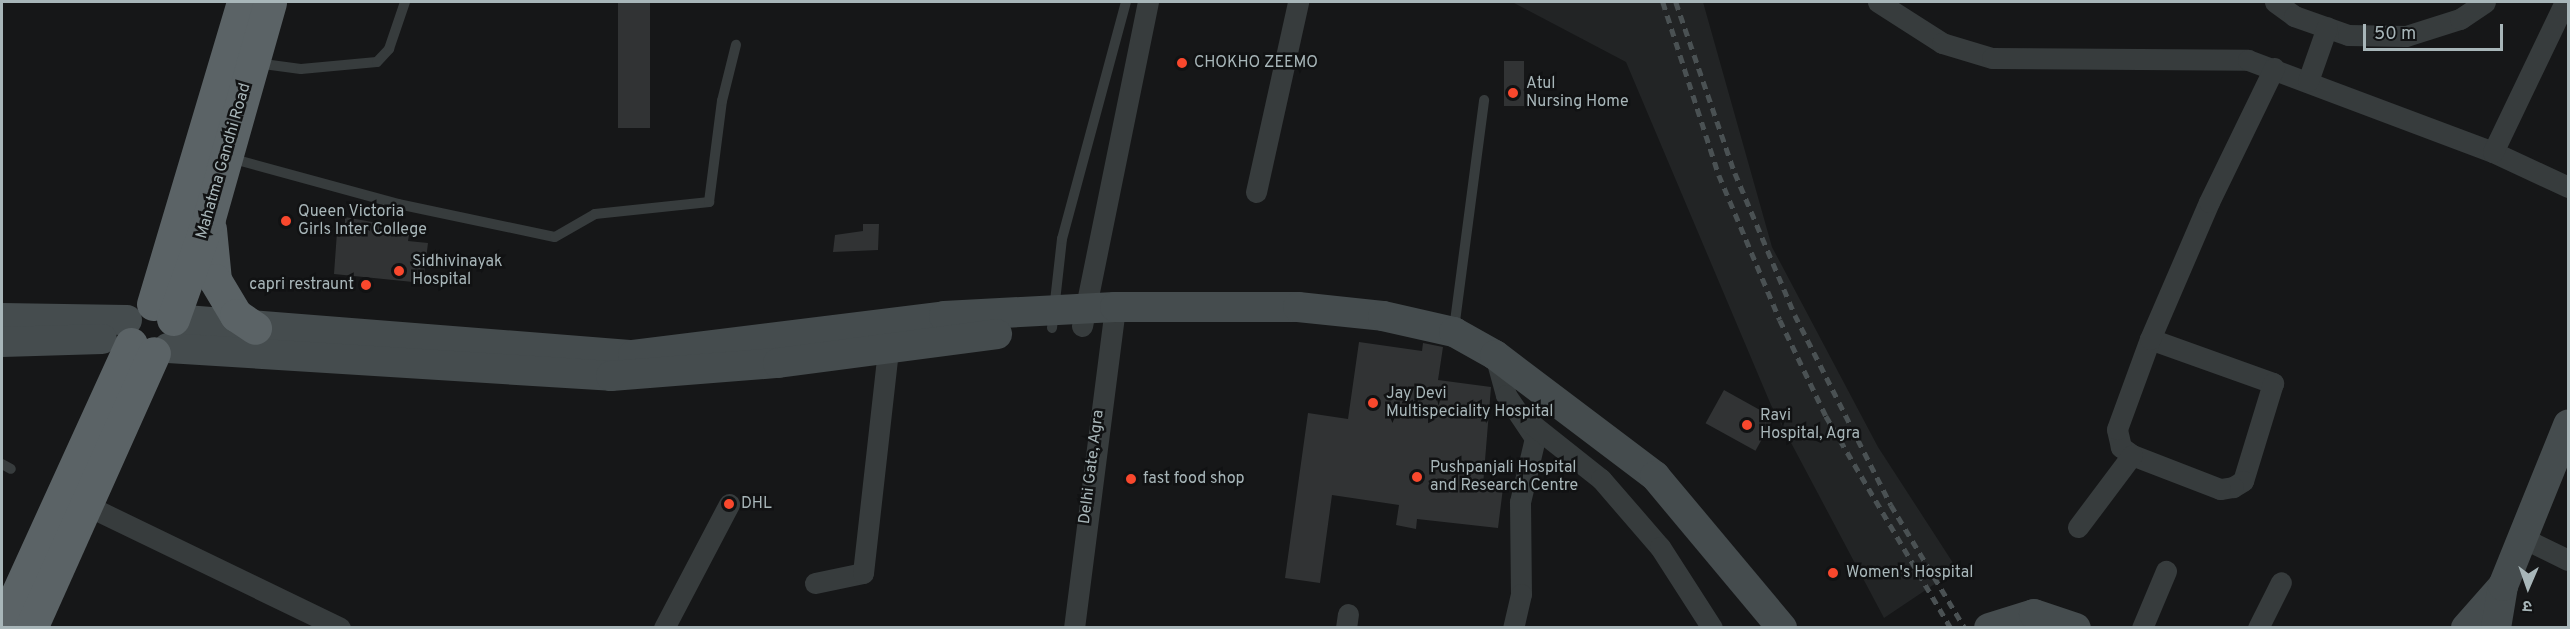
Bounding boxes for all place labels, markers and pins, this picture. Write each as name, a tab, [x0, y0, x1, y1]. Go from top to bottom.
place label: CHOKHO ZEEMO	[1194, 53, 1318, 73]
marker: CHOKHO ZEEMO	[1175, 56, 1189, 70]
place label: Atul Nursing Home	[1526, 74, 1629, 112]
marker: Atul Nursing Home	[1504, 84, 1522, 102]
place label: Queen Victoria Girls Inter College	[298, 202, 427, 240]
marker: Queen Victoria Girls Inter College	[279, 214, 293, 228]
place label: Sidhivinayak Hospital	[412, 252, 502, 290]
marker: Sidhivinayak Hospital	[390, 262, 408, 280]
place label: capri restraunt	[249, 275, 354, 295]
marker: capri restraunt	[359, 278, 373, 292]
place label: Jay Devi Multispeciality Hospital	[1386, 384, 1553, 422]
marker: Jay Devi Multispeciality Hospital	[1364, 394, 1382, 412]
place label: Ravi Hospital, Agra	[1760, 406, 1861, 444]
marker: Ravi Hospital, Agra	[1738, 416, 1756, 434]
place label: Pushpanjali Hospital and Research Centre	[1430, 458, 1578, 496]
marker: Pushpanjali Hospital and Research Centre	[1408, 468, 1426, 486]
place label: fast food shop	[1143, 469, 1245, 489]
marker: fast food shop	[1124, 472, 1138, 486]
place label: DHL	[741, 494, 772, 514]
marker: DHL	[722, 497, 736, 511]
place label: Women's Hospital	[1846, 563, 1973, 583]
marker: Women's Hospital	[1824, 564, 1842, 582]

